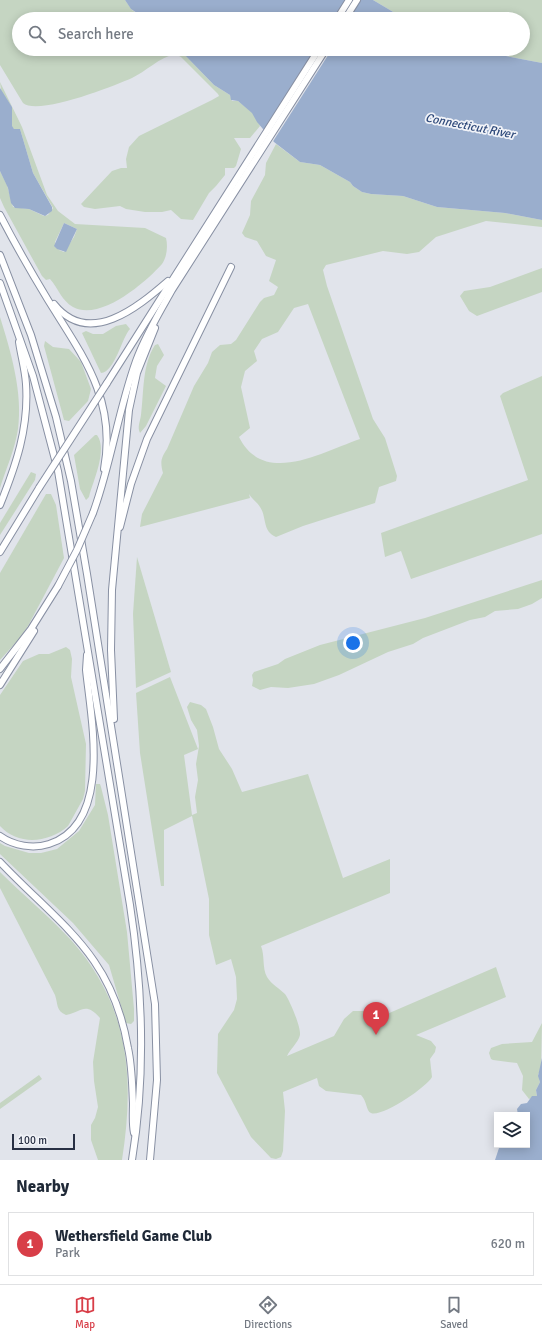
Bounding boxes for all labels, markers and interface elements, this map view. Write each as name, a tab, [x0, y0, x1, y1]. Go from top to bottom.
search box	[12, 12, 530, 56]
icon: search	[26, 23, 48, 45]
text: Search here	[58, 25, 134, 43]
water label: Connecticut River	[424, 110, 517, 143]
your location	[343, 633, 363, 653]
pin: 1	[363, 1002, 389, 1035]
map controls	[494, 1112, 530, 1148]
button: layers	[494, 1112, 530, 1148]
scale bar	[12, 1132, 75, 1151]
text: 100 m	[18, 1134, 47, 1147]
text: Nearby	[16, 1176, 69, 1197]
text: Wethersfield Game Club	[55, 1227, 212, 1245]
text: 1	[26, 1236, 34, 1252]
text: 620 m	[491, 1236, 525, 1252]
text: Park	[55, 1245, 80, 1261]
tab: Map	[74, 1294, 96, 1331]
tab: Directions	[244, 1294, 292, 1331]
tab: Saved	[440, 1294, 468, 1331]

